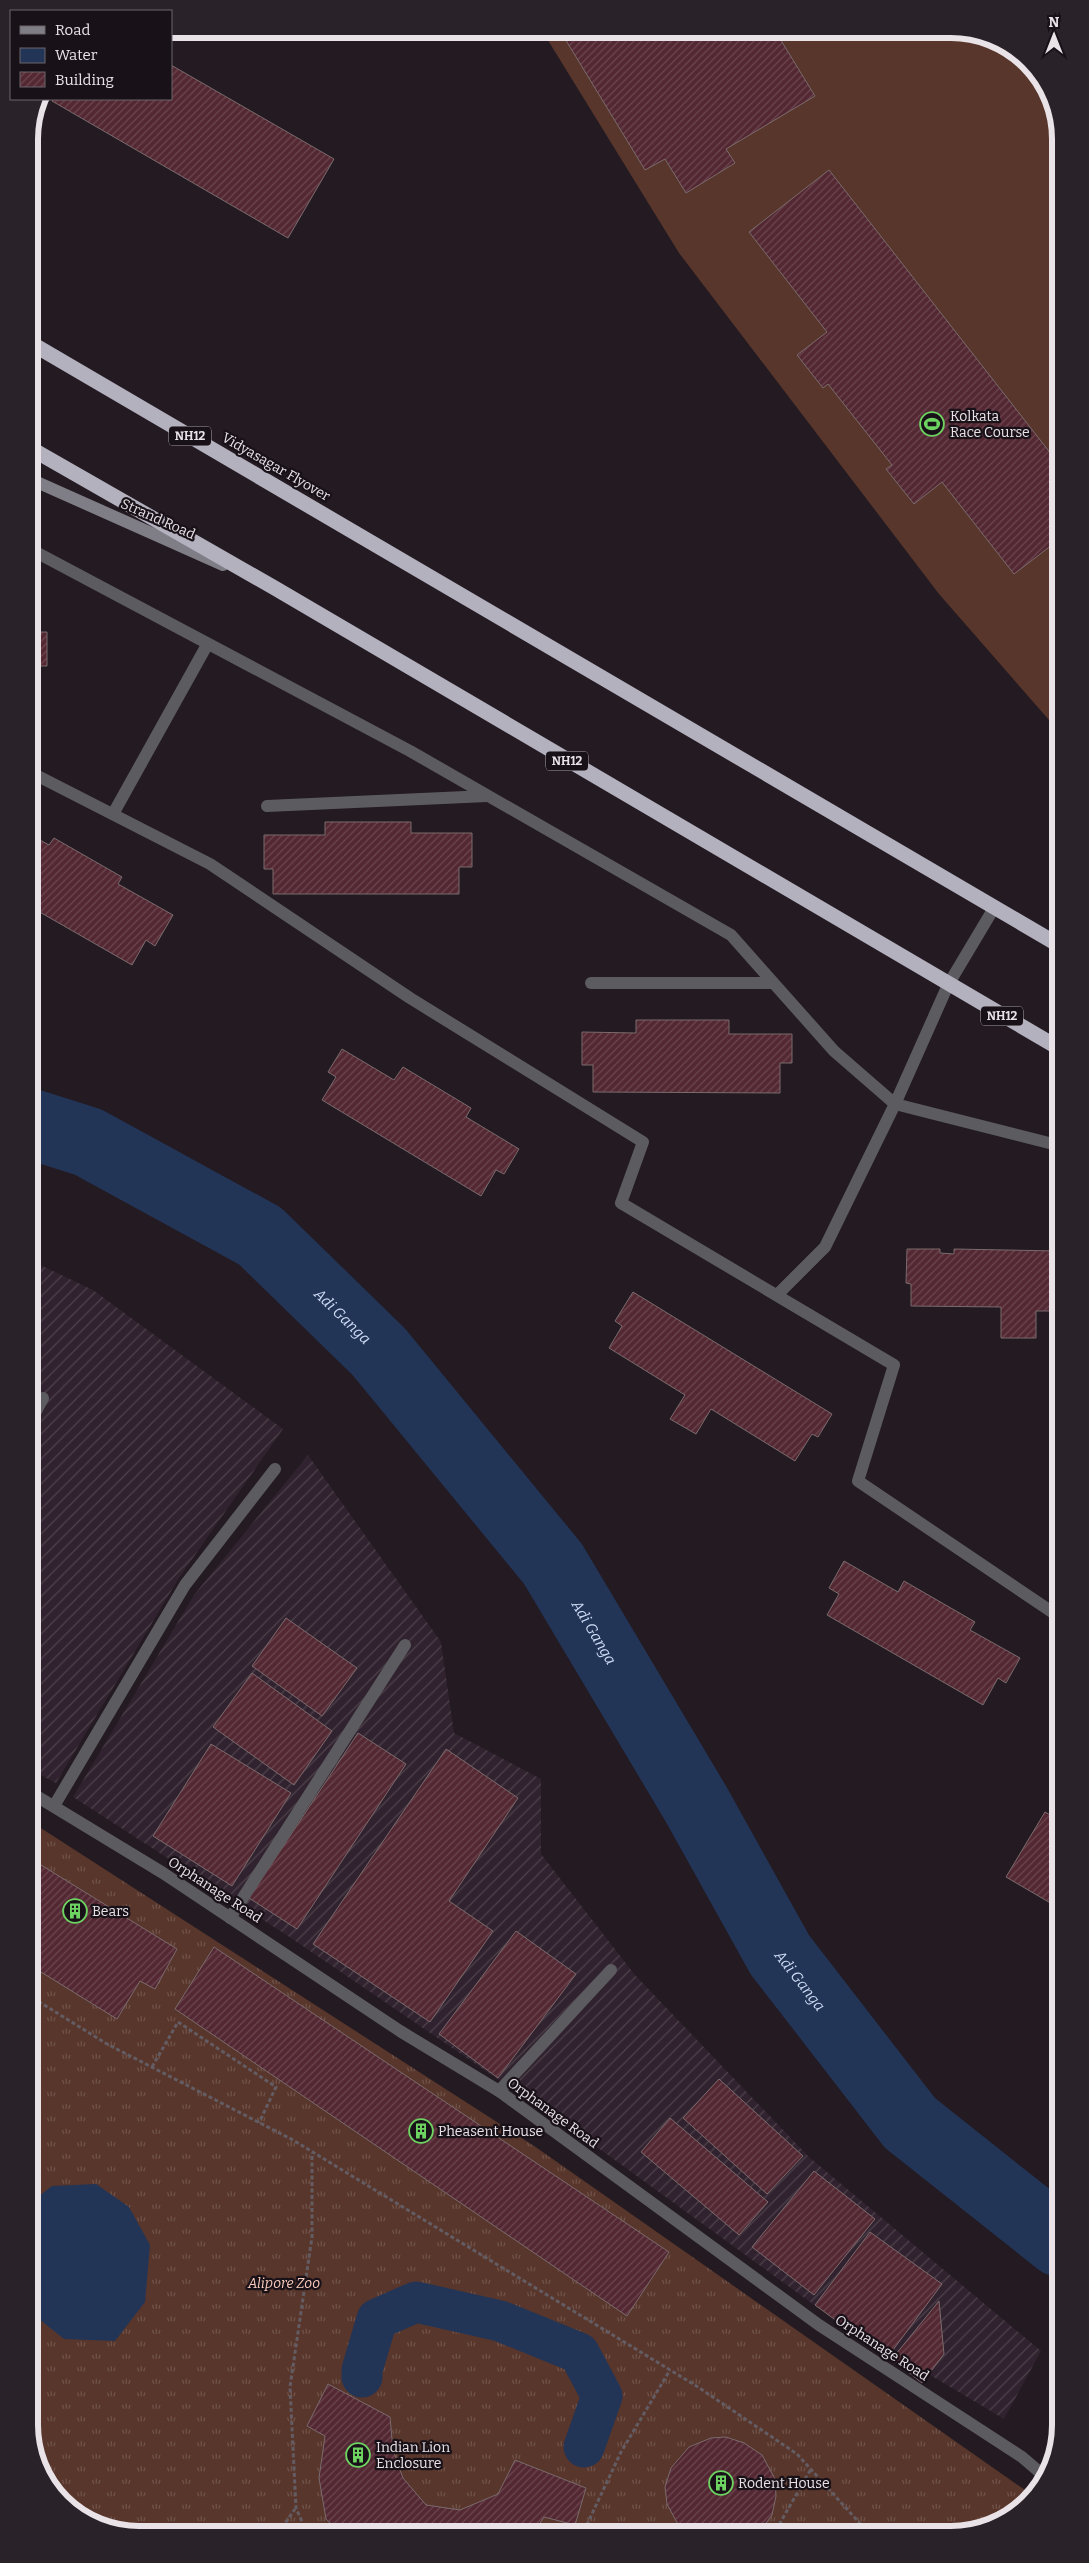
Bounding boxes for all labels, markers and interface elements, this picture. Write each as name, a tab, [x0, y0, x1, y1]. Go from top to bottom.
legend	[10, 10, 172, 100]
north arrow	[1029, 10, 1079, 60]
text: N	[1049, 14, 1060, 31]
text: Road	[55, 21, 90, 39]
text: Water	[55, 46, 98, 64]
text: Building	[55, 71, 114, 89]
place label: Kolkata Race Course	[950, 408, 1030, 441]
sports icon: Kolkata Race Course	[919, 411, 945, 437]
road number: NH12	[169, 426, 211, 446]
street label: Vidyasagar Flyover	[219, 429, 333, 505]
street label: Strand Road	[118, 495, 198, 543]
road number: NH12	[546, 751, 588, 770]
road number: NH12	[981, 1006, 1023, 1026]
water label: Adi Ganga	[310, 1284, 374, 1348]
water label: Adi Ganga	[567, 1596, 620, 1668]
street label: Orphanage Road	[165, 1853, 265, 1927]
building icon: Bears	[62, 1898, 88, 1924]
place label: Bears	[92, 1903, 129, 1920]
water label: Adi Ganga	[770, 1946, 829, 2015]
street label: Orphanage Road	[504, 2074, 602, 2152]
building icon: Pheasent House	[408, 2118, 434, 2144]
place label: Pheasent House	[438, 2123, 543, 2140]
park label: Alipore Zoo	[247, 2275, 320, 2292]
street label: Orphanage Road	[832, 2311, 932, 2385]
place label: Indian Lion Enclosure	[376, 2439, 450, 2472]
building icon: Indian Lion Enclosure	[345, 2442, 371, 2468]
building icon: Rodent House	[708, 2470, 734, 2496]
place label: Rodent House	[738, 2475, 830, 2492]

